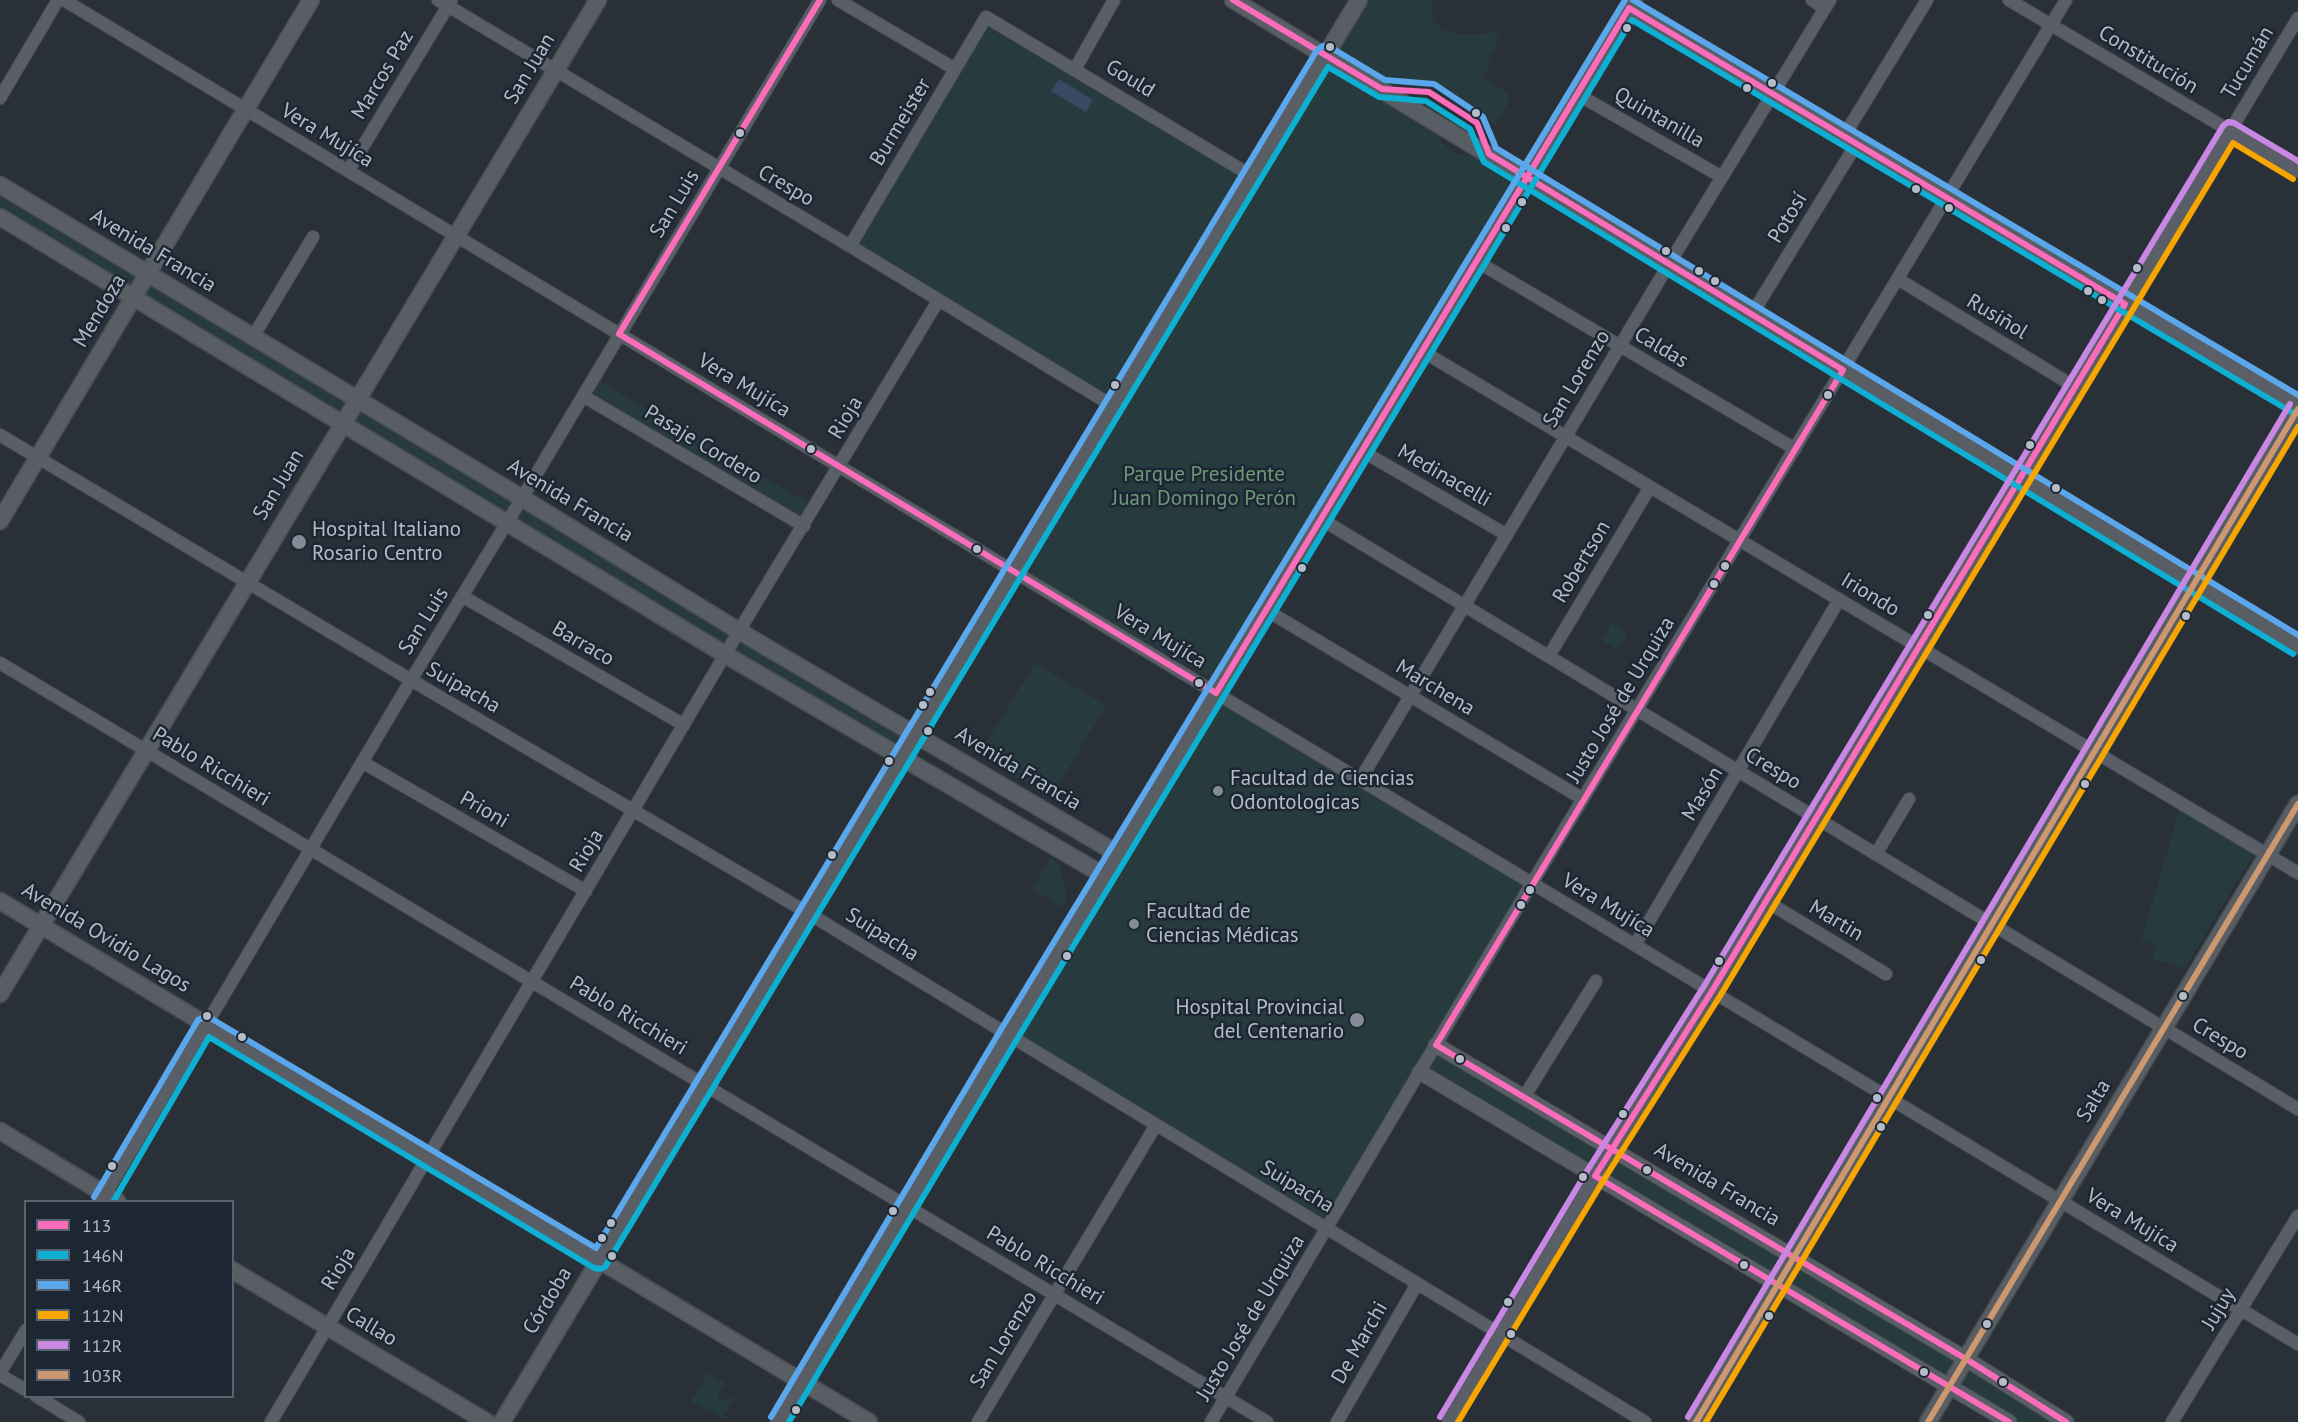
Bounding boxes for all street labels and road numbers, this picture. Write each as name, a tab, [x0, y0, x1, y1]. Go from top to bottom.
street label: Constitución	[2094, 20, 2202, 100]
street label: Tucumán	[2216, 22, 2280, 104]
street label: Marcos Paz	[347, 26, 419, 124]
street label: San Juan	[499, 29, 561, 109]
street label: Gould	[1101, 55, 1159, 103]
street label: Burmeister	[865, 74, 937, 170]
street label: Quintanilla	[1609, 82, 1709, 154]
street label: Vera Mujíca	[276, 99, 378, 173]
street label: Crespo	[753, 160, 819, 212]
street label: San Luis	[645, 165, 705, 243]
street label: Potosí	[1763, 188, 1813, 248]
street label: Avenida Francia	[86, 204, 220, 298]
street label: Mendoza	[68, 270, 132, 352]
street label: Rusiñol	[1962, 289, 2032, 345]
street label: Caldas	[1629, 322, 1693, 374]
street label: San Lorenzo	[1538, 326, 1616, 432]
street label: Vera Mujíca	[693, 349, 795, 423]
street label: Rioja	[824, 392, 868, 444]
street label: Pasaje Cordero	[640, 400, 766, 490]
street label: Medinacelli	[1393, 439, 1495, 513]
street label: San Juan	[248, 445, 310, 525]
street label: Avenida Francia	[503, 454, 637, 548]
street label: Robertson	[1548, 516, 1616, 608]
street label: Iriondo	[1836, 568, 1904, 622]
street label: San Luis	[393, 583, 455, 659]
street label: Vera Mujíca	[1109, 600, 1211, 674]
street label: Justo José de Urquiza	[1562, 613, 1680, 787]
street label: Barraco	[547, 616, 619, 672]
street label: Marchena	[1391, 655, 1479, 721]
street label: Suipacha	[422, 657, 504, 719]
street label: Pablo Ricchieri	[148, 722, 274, 812]
street label: Avenida Francia	[951, 722, 1085, 816]
street label: Crespo	[1740, 743, 1806, 795]
street label: Masón	[1677, 762, 1729, 826]
street label: Prioni	[455, 786, 513, 834]
street label: Rioja	[565, 825, 609, 877]
street label: Vera Mujíca	[1557, 869, 1659, 943]
street label: Avenida Ovidio Lagos	[17, 878, 195, 998]
street label: Martin	[1804, 895, 1868, 947]
street label: Suipacha	[841, 903, 923, 967]
street label: Pablo Ricchieri	[565, 971, 691, 1061]
street label: Crespo	[2187, 1013, 2253, 1065]
street label: Salta	[2072, 1075, 2116, 1127]
street label: Avenida Francia	[1650, 1138, 1784, 1232]
street label: Suipacha	[1256, 1155, 1338, 1219]
street label: Vera Mujíca	[2081, 1184, 2183, 1258]
street label: Pablo Ricchieri	[982, 1221, 1108, 1311]
street label: Justo José de Urquiza	[1192, 1231, 1310, 1405]
street label: Rioja	[317, 1243, 361, 1295]
street label: Córdoba	[518, 1263, 578, 1339]
street label: Jujuy	[2197, 1284, 2241, 1334]
street label: San Lorenzo	[965, 1287, 1043, 1393]
street label: De Marchi	[1326, 1297, 1394, 1389]
street label: Callao	[341, 1302, 401, 1352]

